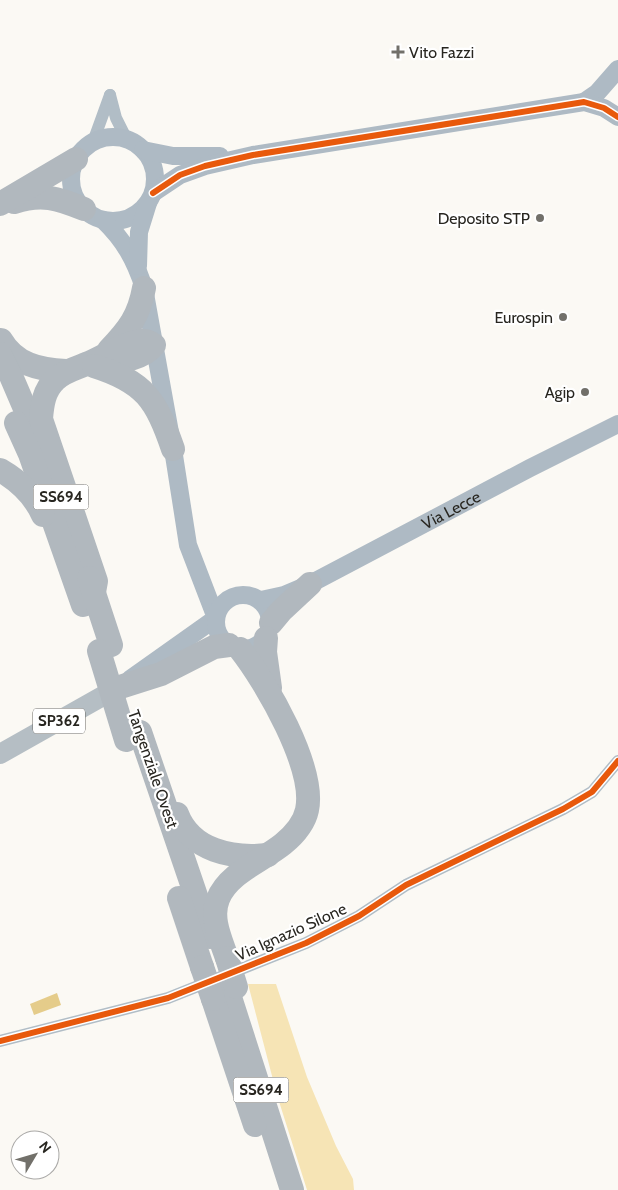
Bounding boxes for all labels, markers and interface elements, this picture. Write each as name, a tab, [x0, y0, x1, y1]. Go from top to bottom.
place label: Vito Fazzi	[409, 43, 474, 62]
marker: Vito Fazzi	[391, 45, 405, 59]
place label: Deposito STP	[438, 209, 530, 228]
marker: Deposito STP	[534, 212, 546, 224]
place label: Eurospin	[495, 308, 553, 327]
marker: Eurospin	[557, 311, 569, 323]
place label: Agip	[545, 383, 575, 402]
marker: Agip	[579, 386, 591, 398]
road number: SS694	[34, 484, 88, 510]
street label: Via Lecce	[418, 486, 483, 533]
street label: Tangenziale Ovest	[124, 707, 182, 831]
road number: SP362	[33, 708, 85, 734]
street label: Via Ignazio Silone	[233, 899, 349, 965]
road number: SS694	[234, 1078, 288, 1102]
north arrow	[10, 1130, 60, 1180]
text: N	[35, 1138, 55, 1156]

